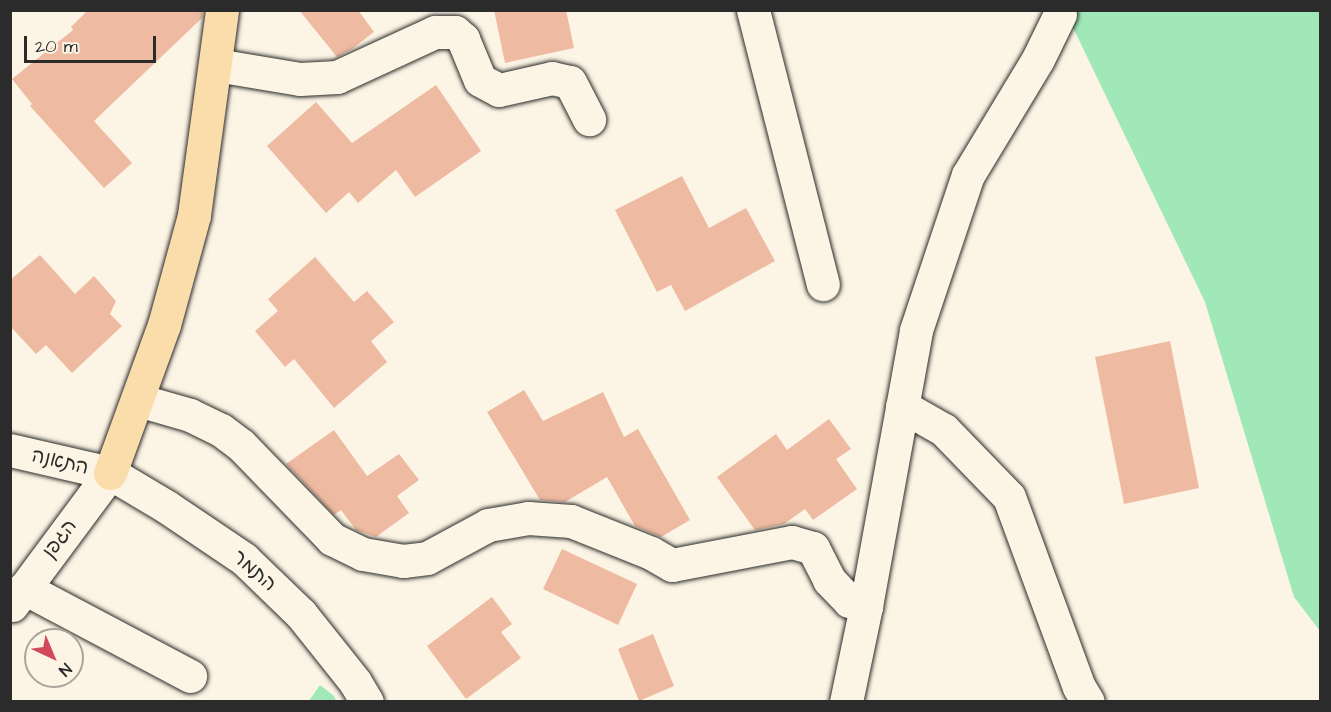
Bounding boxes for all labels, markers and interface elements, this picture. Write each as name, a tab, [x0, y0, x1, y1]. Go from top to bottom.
scale bar	[27, 24, 159, 62]
text: 20 m	[35, 34, 78, 59]
street label: התאנה	[29, 444, 91, 480]
street label: הגפן	[38, 515, 82, 563]
street label: התמר	[227, 545, 281, 597]
north arrow	[24, 628, 84, 688]
text: N	[54, 658, 76, 681]

